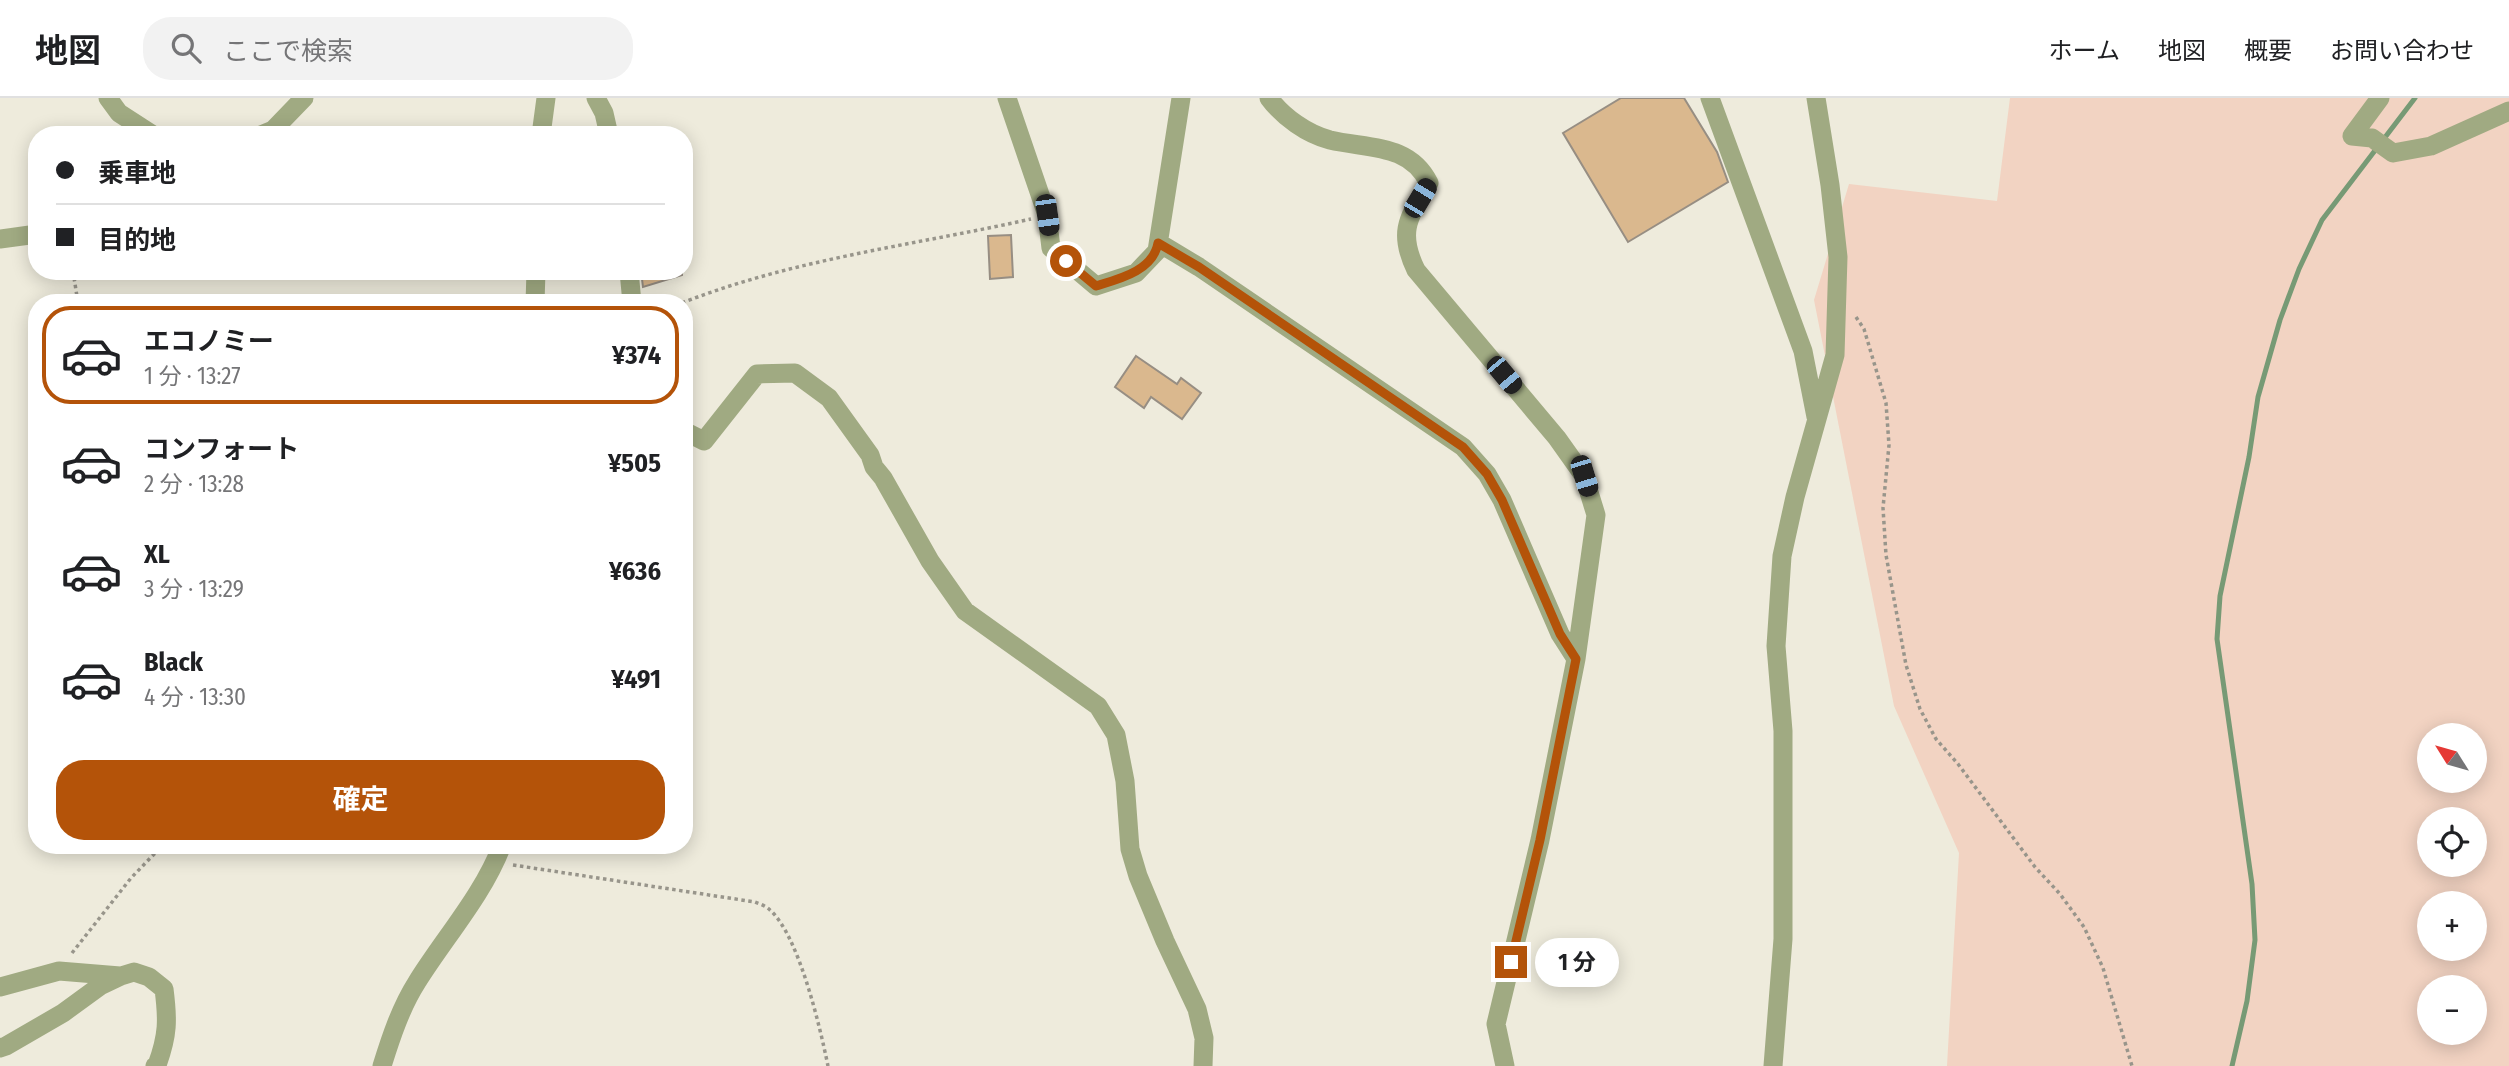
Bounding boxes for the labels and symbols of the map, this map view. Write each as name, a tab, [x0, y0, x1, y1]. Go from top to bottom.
car	[1401, 175, 1440, 221]
car	[1034, 193, 1061, 237]
route start	[1050, 245, 1082, 277]
car	[1483, 352, 1526, 398]
car	[1568, 453, 1601, 499]
north arrow	[2417, 723, 2487, 793]
callout: 1 分	[1536, 938, 1620, 986]
route end	[1495, 946, 1527, 978]

